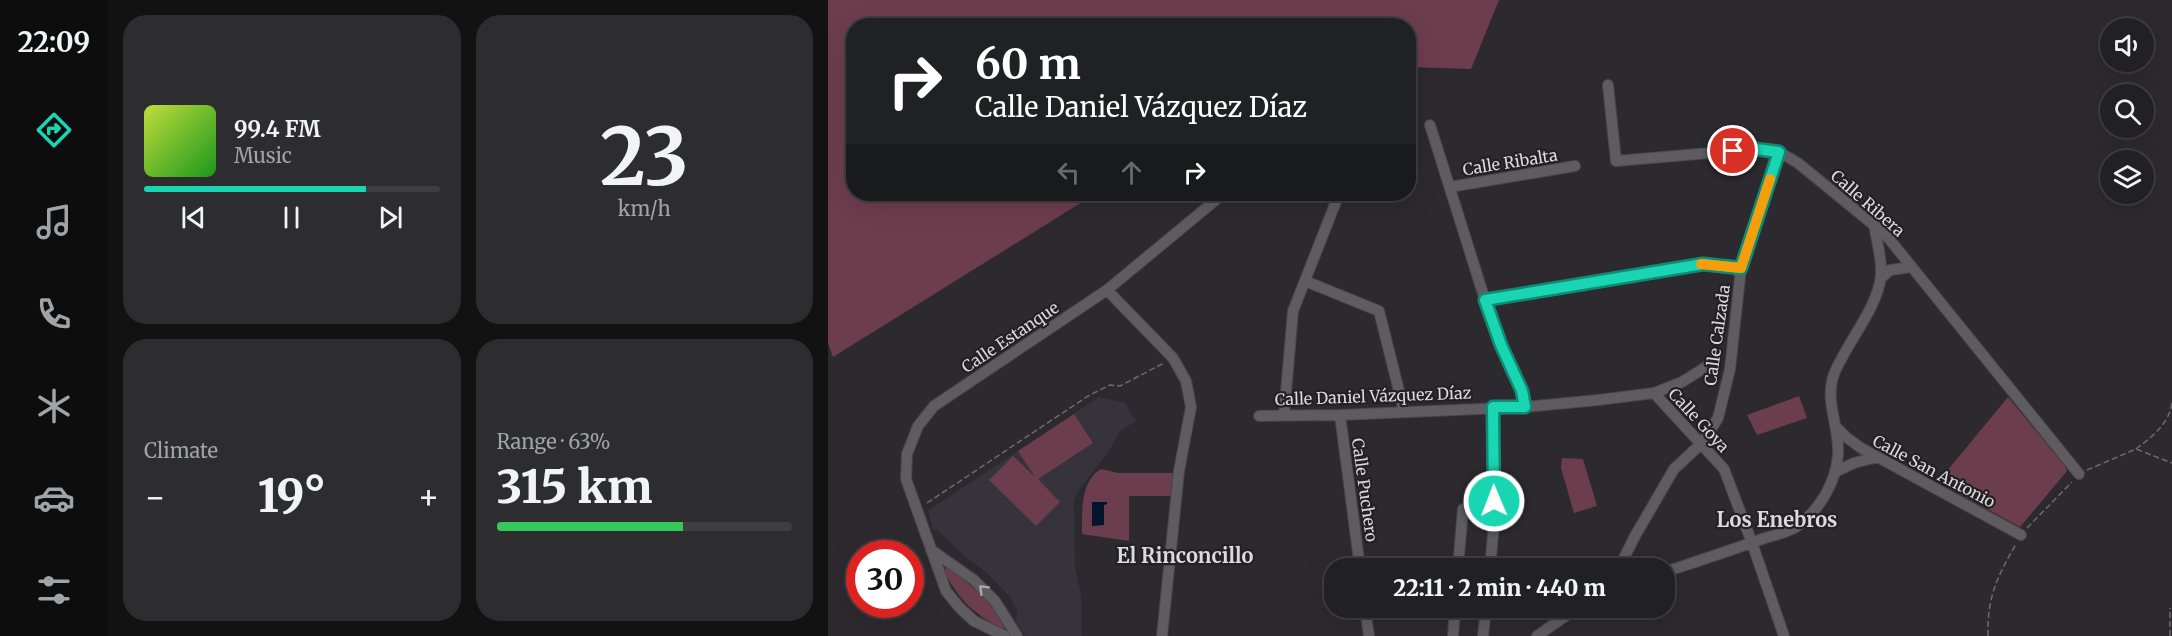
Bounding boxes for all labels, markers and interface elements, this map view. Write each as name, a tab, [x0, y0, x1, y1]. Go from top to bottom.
map controls	[2100, 18, 2154, 204]
button: sound	[2100, 18, 2154, 72]
text: 22:09	[18, 25, 90, 59]
text: 60 m	[975, 38, 1081, 90]
icon: right	[876, 42, 954, 120]
button: search	[2100, 84, 2154, 138]
text: Calle Daniel Vázquez Díaz	[975, 90, 1307, 124]
text: 23	[600, 108, 689, 206]
icon: directions	[33, 109, 75, 151]
text: 99.4 FM	[234, 115, 321, 143]
pin	[1707, 125, 1758, 176]
icon: arrive	[1716, 134, 1749, 167]
text: Music	[234, 143, 292, 168]
street label: Calle Ribalta	[1461, 145, 1559, 179]
button: layers	[2100, 150, 2154, 204]
icon: left	[1052, 156, 1085, 189]
icon: ahead	[1115, 156, 1148, 189]
icon: right	[1178, 156, 1211, 189]
street label: Calle Ribera	[1827, 165, 1909, 241]
text: km/h	[618, 196, 671, 221]
icon: music	[33, 201, 75, 243]
icon: previous	[177, 201, 210, 234]
icon: pause	[275, 201, 308, 234]
icon: next	[374, 201, 407, 234]
street label: Calle Calzada	[1700, 283, 1734, 387]
icon: phone	[33, 293, 75, 335]
street label: Calle Estanque	[958, 297, 1062, 377]
street label: Calle Daniel Vázquez Díaz	[1274, 383, 1472, 409]
street label: Calle Goya	[1664, 384, 1734, 456]
icon: climate	[33, 385, 75, 427]
text: Range · 63%	[497, 429, 611, 454]
street label: Calle San Antonio	[1869, 430, 1999, 512]
street label: Calle Puchero	[1348, 437, 1382, 543]
text: Climate	[144, 438, 218, 463]
text: 315 km	[497, 459, 652, 515]
text: 19°	[258, 468, 326, 524]
position arrow	[1462, 469, 1526, 533]
icon: car	[33, 477, 75, 519]
text: −	[144, 477, 166, 518]
text: +	[417, 477, 440, 518]
district label: Los Enebros	[1717, 507, 1837, 532]
speed limit sign: 30	[846, 540, 924, 618]
district label: El Rinconcillo	[1117, 543, 1253, 568]
icon: filters	[33, 569, 75, 611]
text: 22:11 · 2 min · 440 m	[1393, 574, 1606, 602]
one-way arrow	[979, 585, 989, 596]

